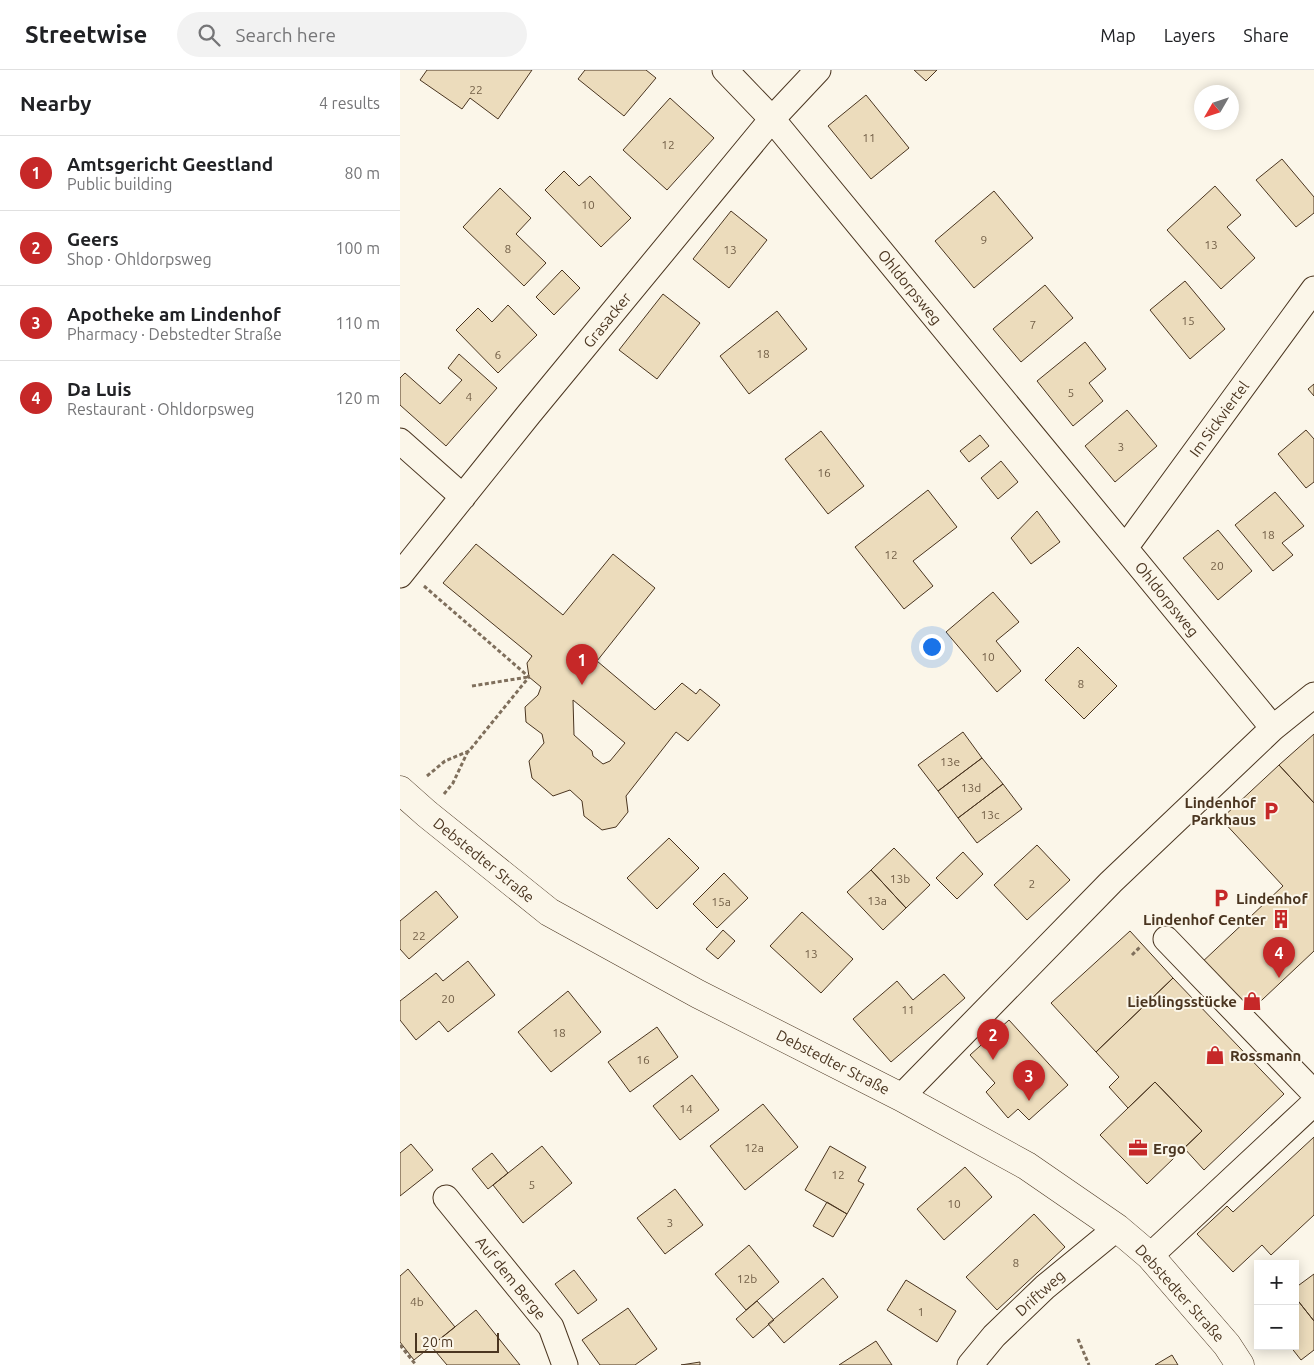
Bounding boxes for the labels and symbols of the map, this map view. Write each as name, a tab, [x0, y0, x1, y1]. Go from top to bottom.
house number: 22	[469, 83, 483, 96]
north arrow	[1194, 85, 1239, 130]
house number: 11	[862, 131, 876, 144]
house number: 12	[661, 138, 675, 151]
house number: 10	[581, 198, 595, 211]
house number: 9	[981, 233, 987, 246]
house number: 13	[1204, 238, 1218, 251]
house number: 8	[505, 242, 512, 255]
house number: 13	[723, 243, 737, 256]
street label: Ohldorpsweg	[875, 246, 945, 328]
street label: Grasacker	[580, 289, 635, 351]
house number: 15	[1181, 314, 1195, 327]
house number: 7	[1030, 318, 1036, 331]
house number: 18	[756, 347, 770, 360]
house number: 6	[495, 348, 502, 361]
street label: Im Sickviertel	[1186, 378, 1252, 460]
house number: 5	[1068, 386, 1074, 399]
house number: 4	[466, 390, 473, 403]
house number: 3	[1118, 440, 1124, 453]
house number: 16	[817, 466, 831, 479]
house number: 18	[1261, 528, 1275, 541]
house number: 12	[884, 548, 898, 561]
street label: Ohldorpsweg	[1132, 558, 1202, 640]
house number: 20	[1210, 559, 1224, 572]
your location	[919, 634, 945, 660]
pin: 1	[566, 644, 598, 685]
house number: 10	[981, 650, 995, 663]
house number: 8	[1078, 677, 1085, 690]
house number: 13e	[940, 755, 960, 768]
house number: 13d	[961, 781, 981, 794]
place label: Lindenhof Parkhaus	[1184, 794, 1257, 828]
parking icon: Lindenhof Parkhaus	[1260, 800, 1282, 822]
house number: 13c	[980, 808, 1000, 821]
street label: Debstedter Straße	[430, 814, 538, 906]
house number: 13b	[890, 872, 910, 885]
house number: 2	[1029, 877, 1035, 890]
parking icon: Lindenhof	[1210, 887, 1232, 909]
place label: Lindenhof	[1236, 890, 1308, 907]
house number: 13a	[867, 894, 887, 907]
house number: 15a	[711, 895, 731, 908]
building icon: Lindenhof Center	[1270, 908, 1292, 930]
place label: Lindenhof Center	[1143, 911, 1267, 928]
house number: 22	[412, 929, 426, 942]
pin: 4	[1263, 937, 1295, 978]
house number: 13	[804, 947, 818, 960]
shop icon: Lieblingsstücke	[1241, 990, 1263, 1012]
house number: 20	[441, 992, 455, 1005]
place label: Lieblingsstücke	[1127, 993, 1237, 1010]
house number: 11	[901, 1003, 915, 1016]
pin: 2	[977, 1019, 1009, 1060]
house number: 18	[552, 1026, 566, 1039]
street label: Debstedter Straße	[774, 1026, 892, 1098]
shop icon: Rossmann	[1204, 1044, 1226, 1066]
place label: Rossmann	[1230, 1047, 1301, 1064]
house number: 16	[636, 1053, 650, 1066]
pin: 3	[1013, 1060, 1045, 1101]
house number: 14	[679, 1102, 693, 1115]
office icon: Ergo	[1127, 1137, 1149, 1159]
place label: Ergo	[1153, 1140, 1186, 1157]
house number: 12a	[744, 1141, 764, 1154]
house number: 12	[831, 1168, 845, 1181]
house number: 5	[529, 1178, 535, 1191]
house number: 10	[947, 1197, 961, 1210]
house number: 3	[667, 1216, 673, 1229]
street label: Auf dem Berge	[473, 1233, 549, 1323]
street label: Debstedter Straße	[1132, 1241, 1228, 1345]
house number: 8	[1013, 1256, 1020, 1269]
street label: Driftweg	[1012, 1267, 1068, 1319]
house number: 12b	[737, 1272, 757, 1285]
house number: 4b	[410, 1295, 424, 1308]
house number: 1	[918, 1305, 924, 1318]
scale bar	[415, 1330, 499, 1353]

